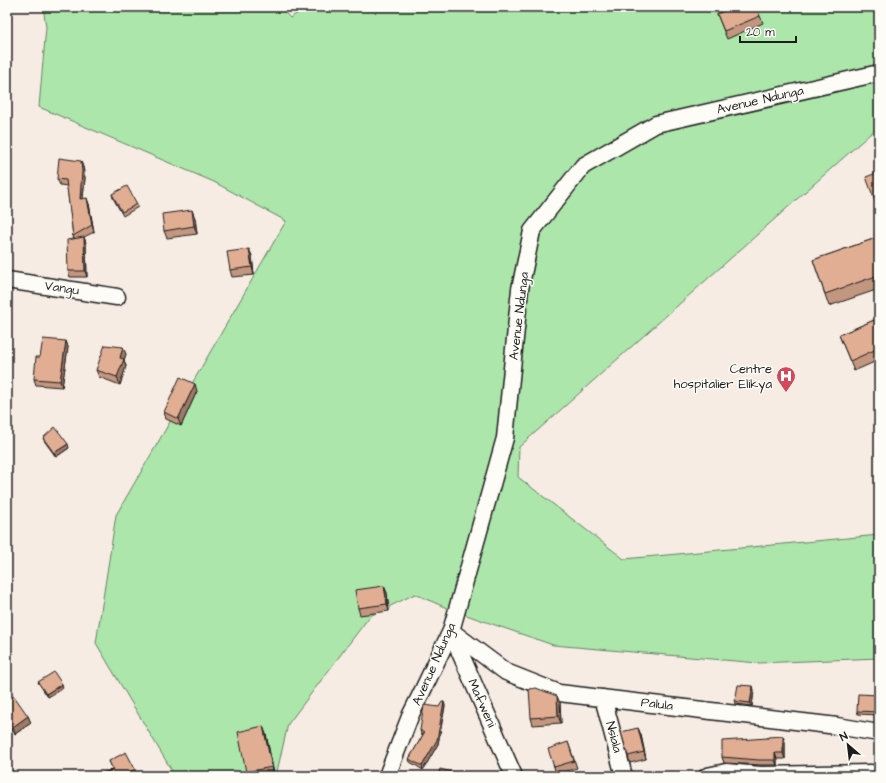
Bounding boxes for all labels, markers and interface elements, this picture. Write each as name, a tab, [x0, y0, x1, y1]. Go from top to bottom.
scale bar	[740, 18, 796, 44]
text: 20 m	[746, 24, 775, 41]
street label: Avenue Ndunga	[715, 81, 806, 120]
street label: Avenue Ndunga	[505, 271, 534, 361]
street label: Vangu	[43, 276, 81, 301]
place label: Centre hospitalier Elikya	[674, 360, 772, 394]
hospital icon: Centre hospitalier Elikya	[775, 365, 797, 393]
street label: Avenue Ndunga	[408, 619, 461, 709]
street label: Mafweni	[463, 676, 501, 730]
street label: Palula	[640, 693, 674, 715]
street label: Nsiala	[601, 719, 627, 755]
north arrow	[828, 725, 868, 765]
text: N	[837, 728, 850, 745]

